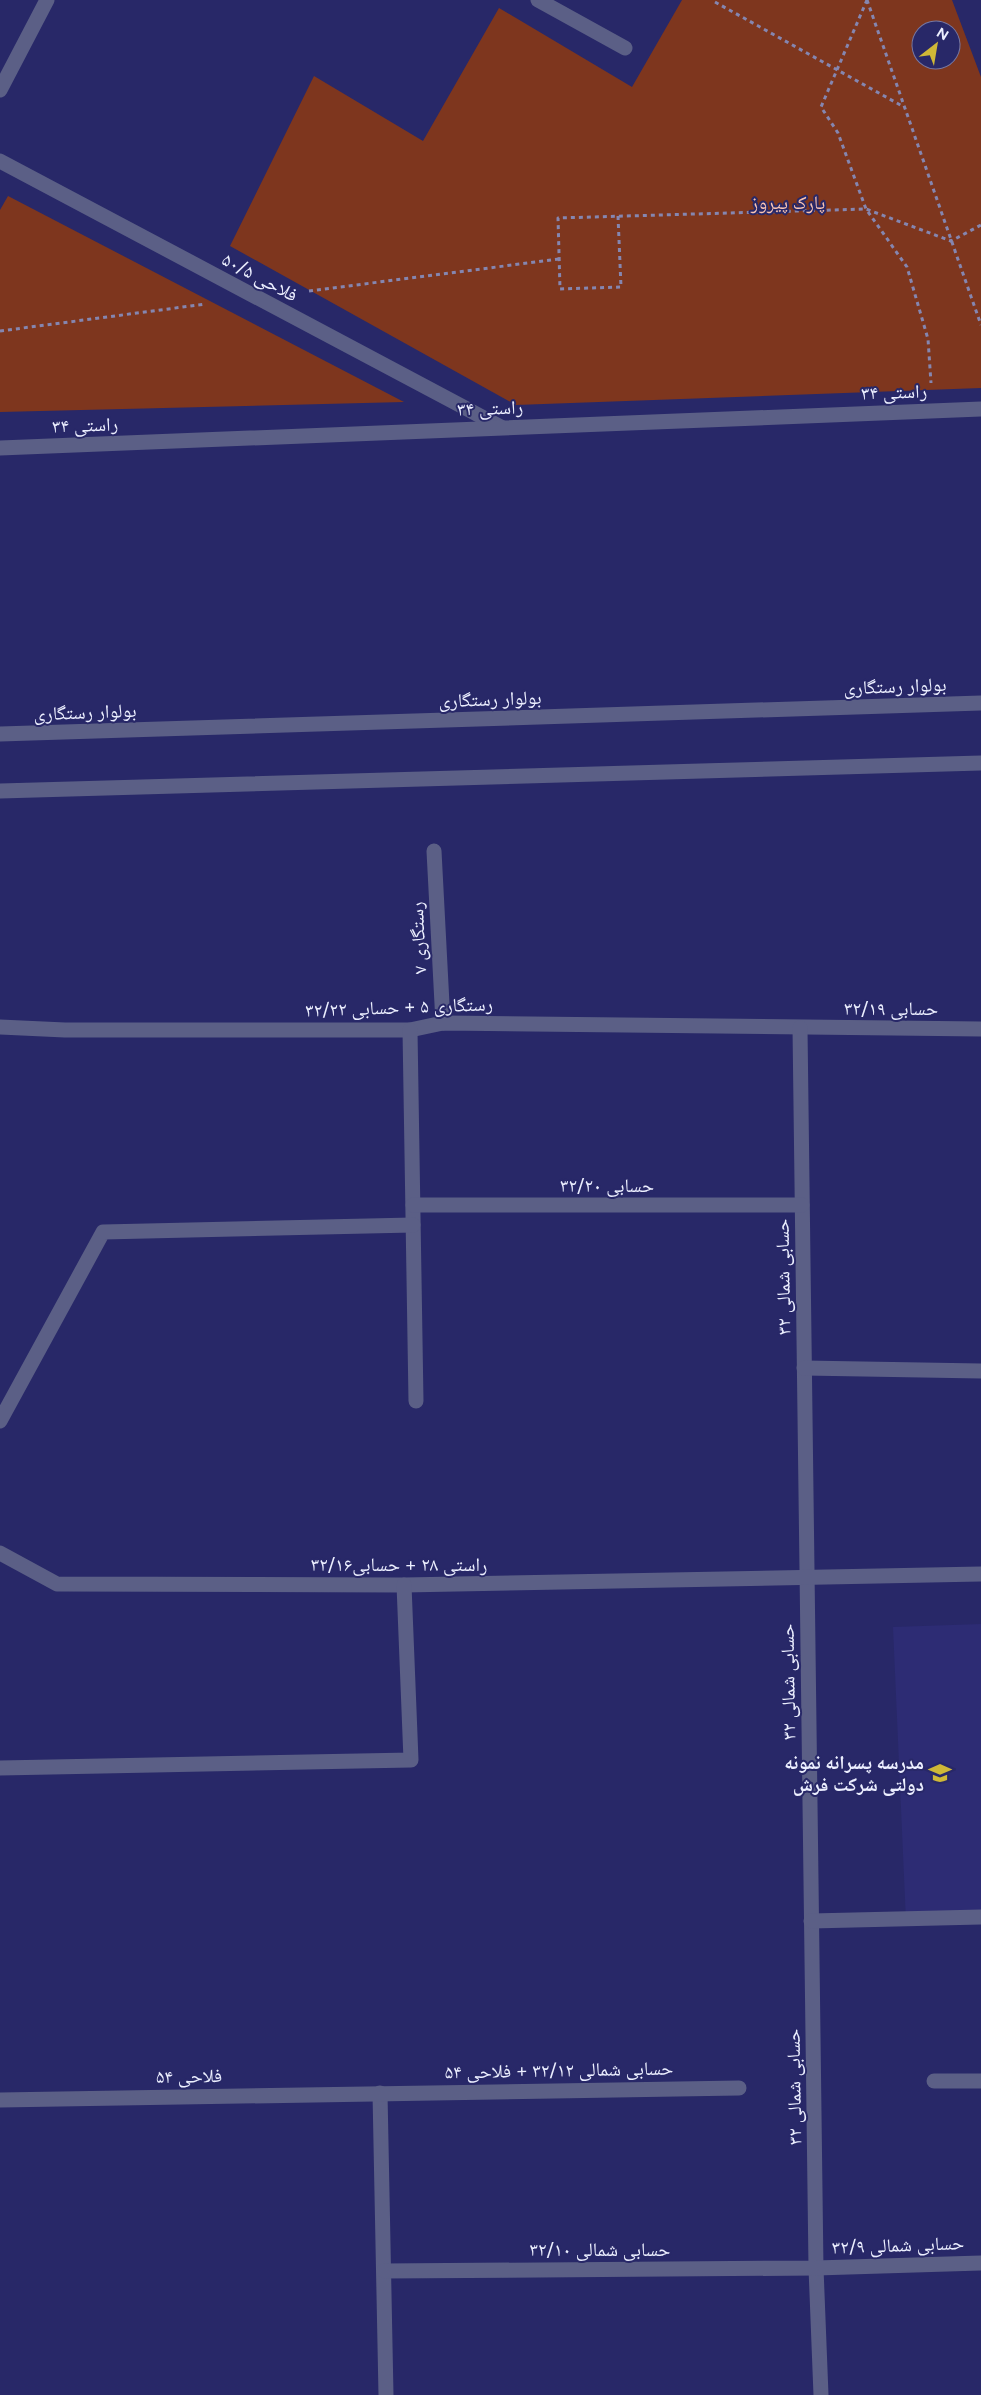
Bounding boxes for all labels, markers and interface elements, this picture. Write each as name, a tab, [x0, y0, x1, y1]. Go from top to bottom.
north arrow	[911, 20, 961, 70]
text: N	[933, 24, 951, 44]
park label: پارک پیروز	[750, 191, 825, 214]
street label: فلاحی ۵۰/۵	[218, 248, 302, 307]
street label: راستی ۳۴	[861, 379, 927, 405]
street label: راستی ۳۴	[457, 395, 523, 421]
street label: راستی ۳۴	[52, 412, 118, 438]
street label: بولوار رستگاری	[843, 673, 947, 699]
street label: بولوار رستگاری	[438, 686, 542, 712]
street label: بولوار رستگاری	[33, 699, 137, 725]
street label: رستگاری ۷	[405, 901, 431, 975]
street label: رستگاری ۵ + حسابی ۳۲/۲۲	[305, 992, 493, 1022]
street label: حسابی ۳۲/۱۹	[844, 997, 938, 1020]
street label: حسابی ۳۲/۲۰	[560, 1174, 654, 1197]
street label: حسابی شمالی ۳۲	[770, 1219, 796, 1335]
street label: راستی ۲۸ + حسابی۳۲/۱۶	[311, 1553, 487, 1576]
street label: حسابی شمالی ۳۲	[775, 1624, 801, 1740]
place label: مدرسه پسرانه نمونه دولتی شرکت فرش	[784, 1751, 924, 1796]
school or university icon: مدرسه پسرانه نمونه دولتی شرکت فرش	[927, 1760, 953, 1786]
street label: حسابی شمالی ۳۲	[781, 2029, 807, 2145]
street label: حسابی شمالی ۳۲/۱۲ + فلاحی ۵۴	[445, 2057, 673, 2083]
street label: فلاحی ۵۴	[156, 2064, 222, 2088]
street label: حسابی شمالی ۳۲/۹	[831, 2231, 965, 2259]
street label: حسابی شمالی ۳۲/۱۰	[530, 2238, 670, 2261]

